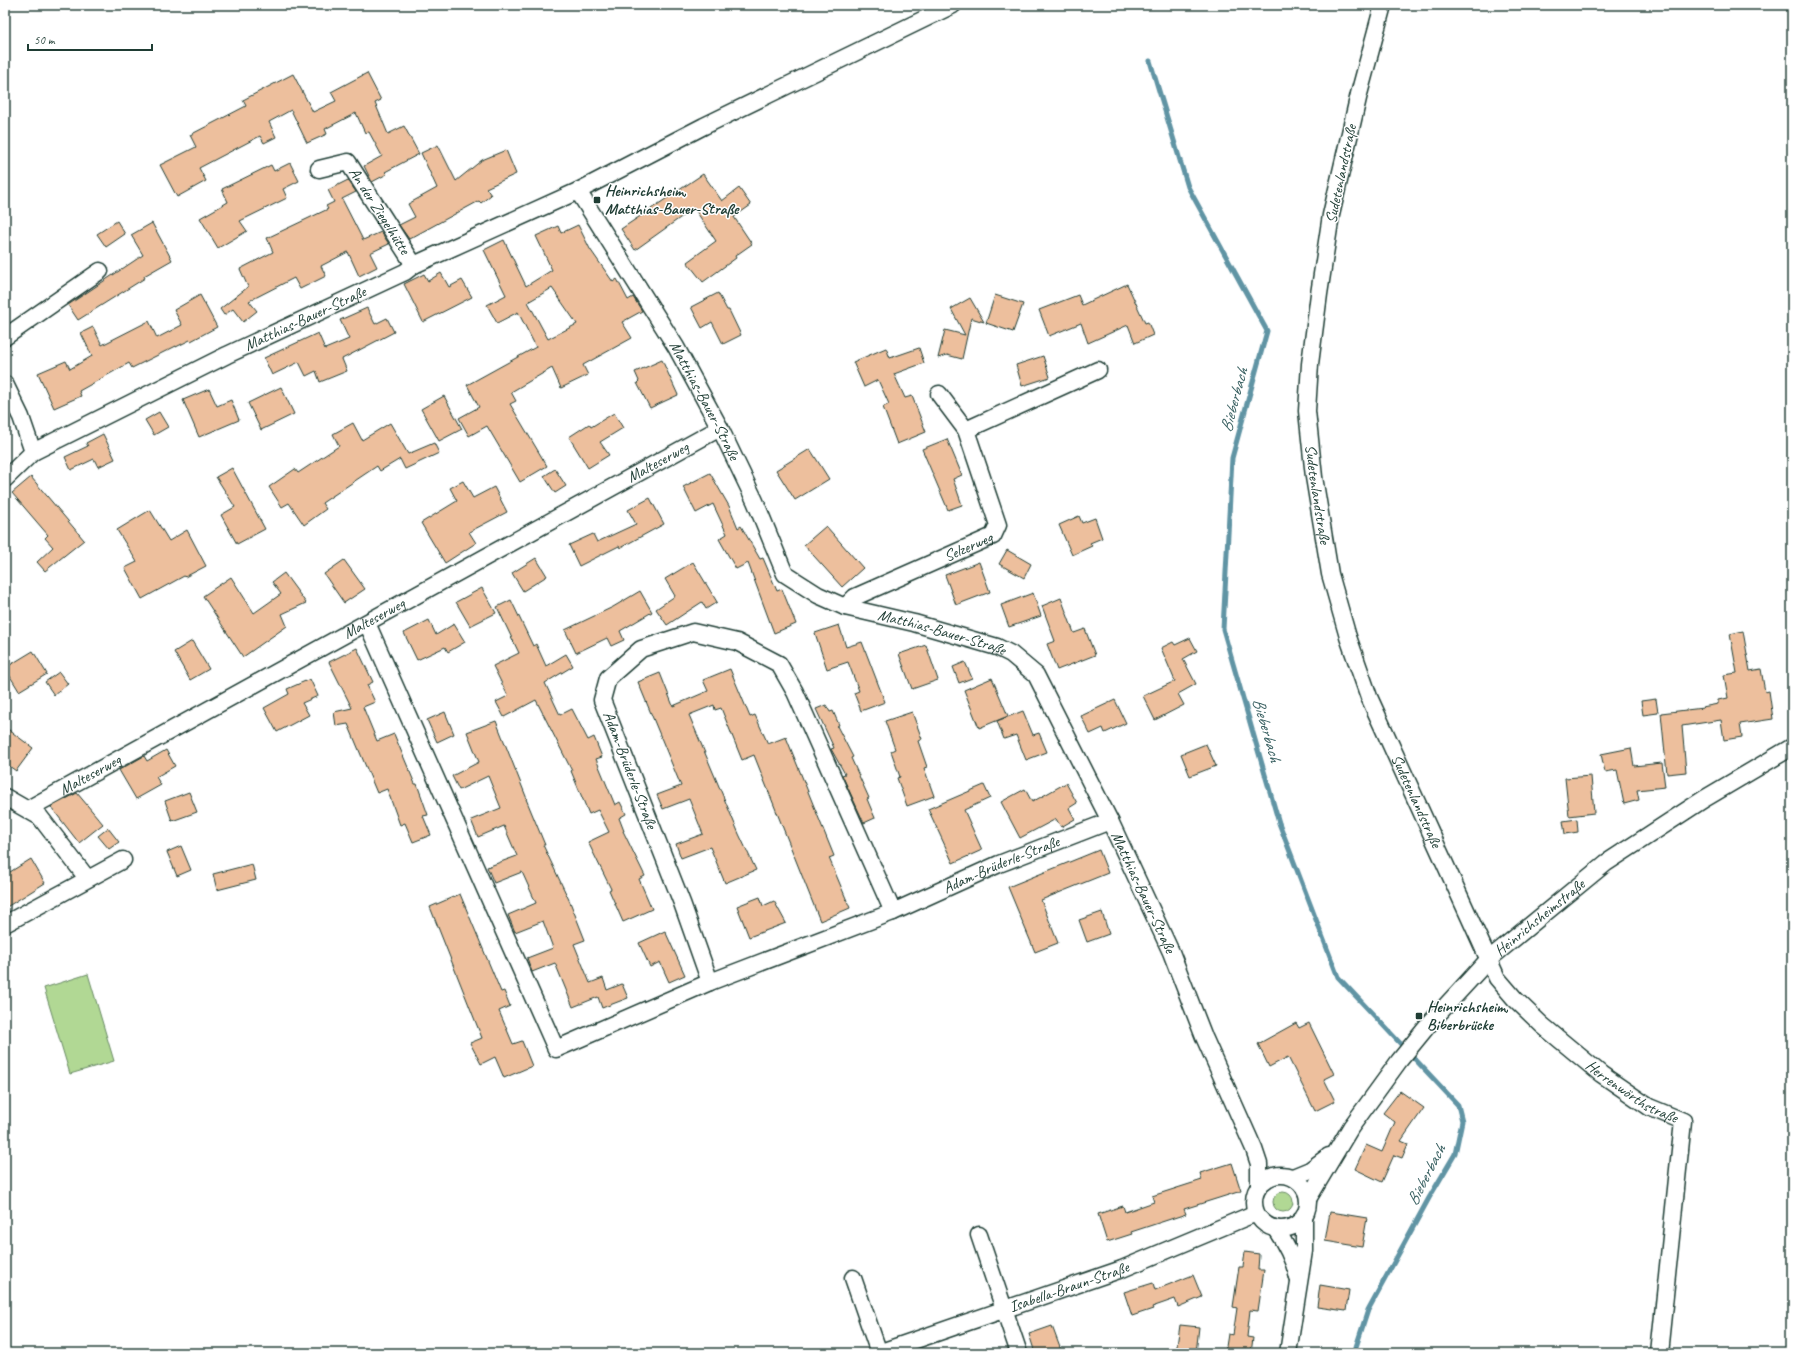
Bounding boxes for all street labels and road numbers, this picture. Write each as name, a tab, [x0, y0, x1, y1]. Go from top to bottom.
street label: Sudetenlandstraße	[1321, 121, 1362, 225]
street label: An der Ziegelhütte	[344, 164, 416, 260]
street label: Matthias-Bauer-Straße	[241, 281, 371, 355]
street label: Matthias-Bauer-Straße	[665, 338, 745, 465]
street label: Malteserweg	[624, 437, 693, 487]
street label: Sudetenlandstraße	[1301, 444, 1335, 547]
street label: Selzerweg	[941, 527, 997, 566]
street label: Malteserweg	[340, 593, 409, 643]
street label: Matthias-Bauer-Straße	[876, 605, 1011, 661]
street label: Adam-Brüderle-Straße	[598, 708, 662, 833]
street label: Malteserweg	[56, 749, 126, 800]
street label: Sudetenlandstraße	[1386, 751, 1447, 852]
street label: Matthias-Bauer-Straße	[1106, 828, 1181, 958]
street label: Adam-Brüderle-Straße	[940, 831, 1064, 898]
street label: Heinrichsheimstraße	[1490, 873, 1590, 961]
street label: Herrenwörthstraße	[1581, 1055, 1682, 1128]
street label: Isabella-Braun-Straße	[1007, 1257, 1134, 1317]

